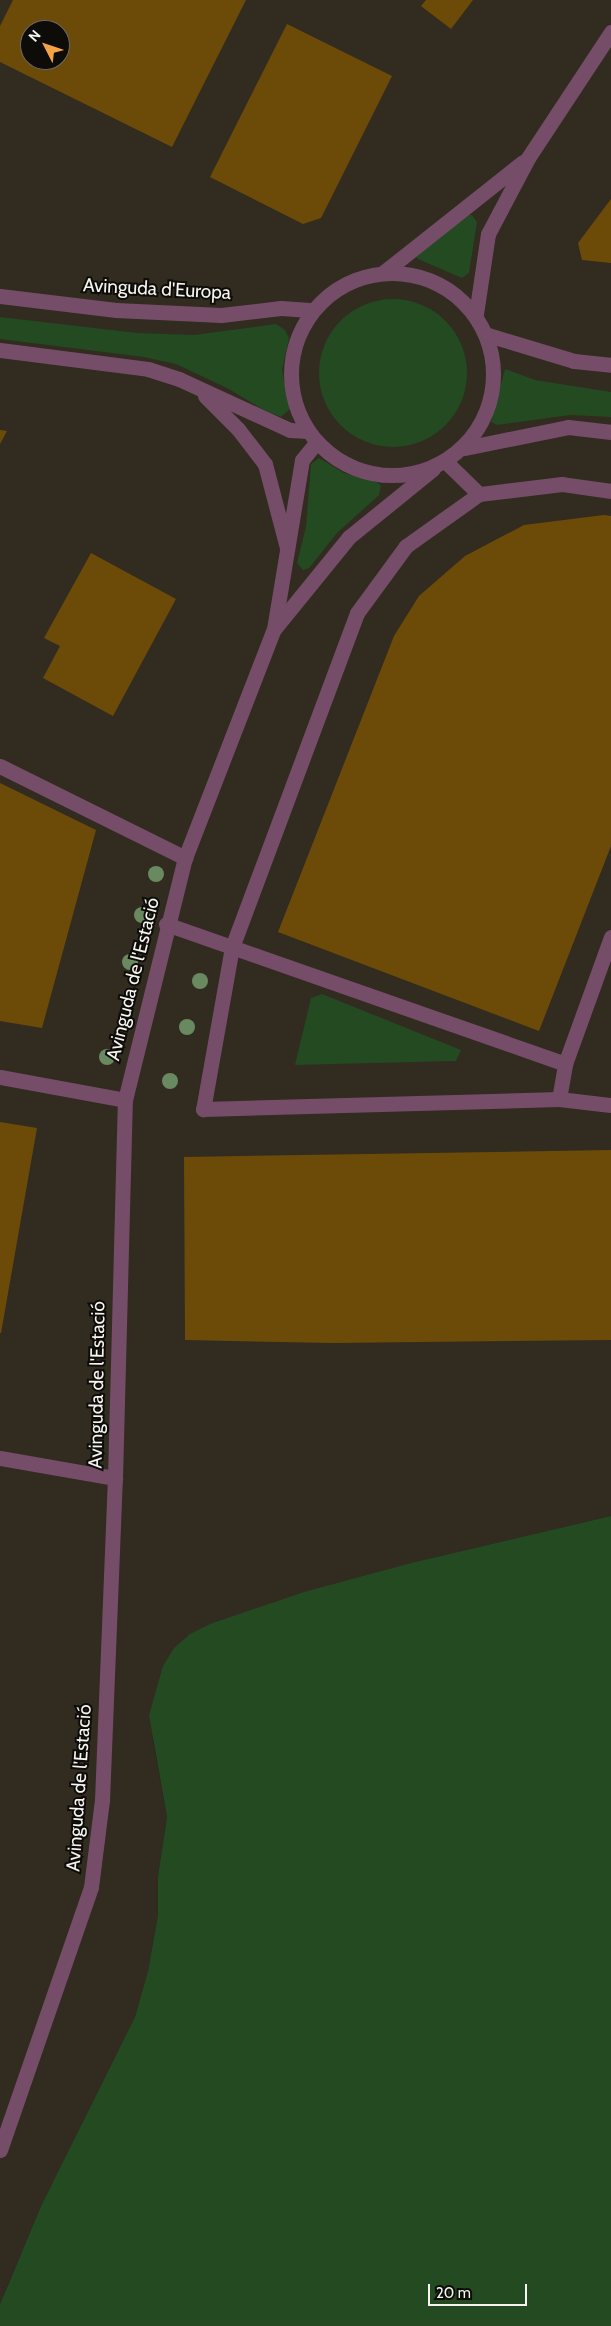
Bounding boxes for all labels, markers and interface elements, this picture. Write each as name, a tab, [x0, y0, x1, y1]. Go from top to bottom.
north arrow	[20, 20, 70, 70]
text: N	[24, 26, 44, 45]
street label: Avinguda d'Europa	[82, 274, 232, 304]
street label: Avinguda de l'Estació	[102, 895, 164, 1063]
street label: Avinguda de l'Estació	[84, 1301, 110, 1469]
street label: Avinguda de l'Estació	[62, 1704, 96, 1872]
scale bar	[431, 2274, 530, 2306]
text: 20 m	[436, 2284, 471, 2302]

